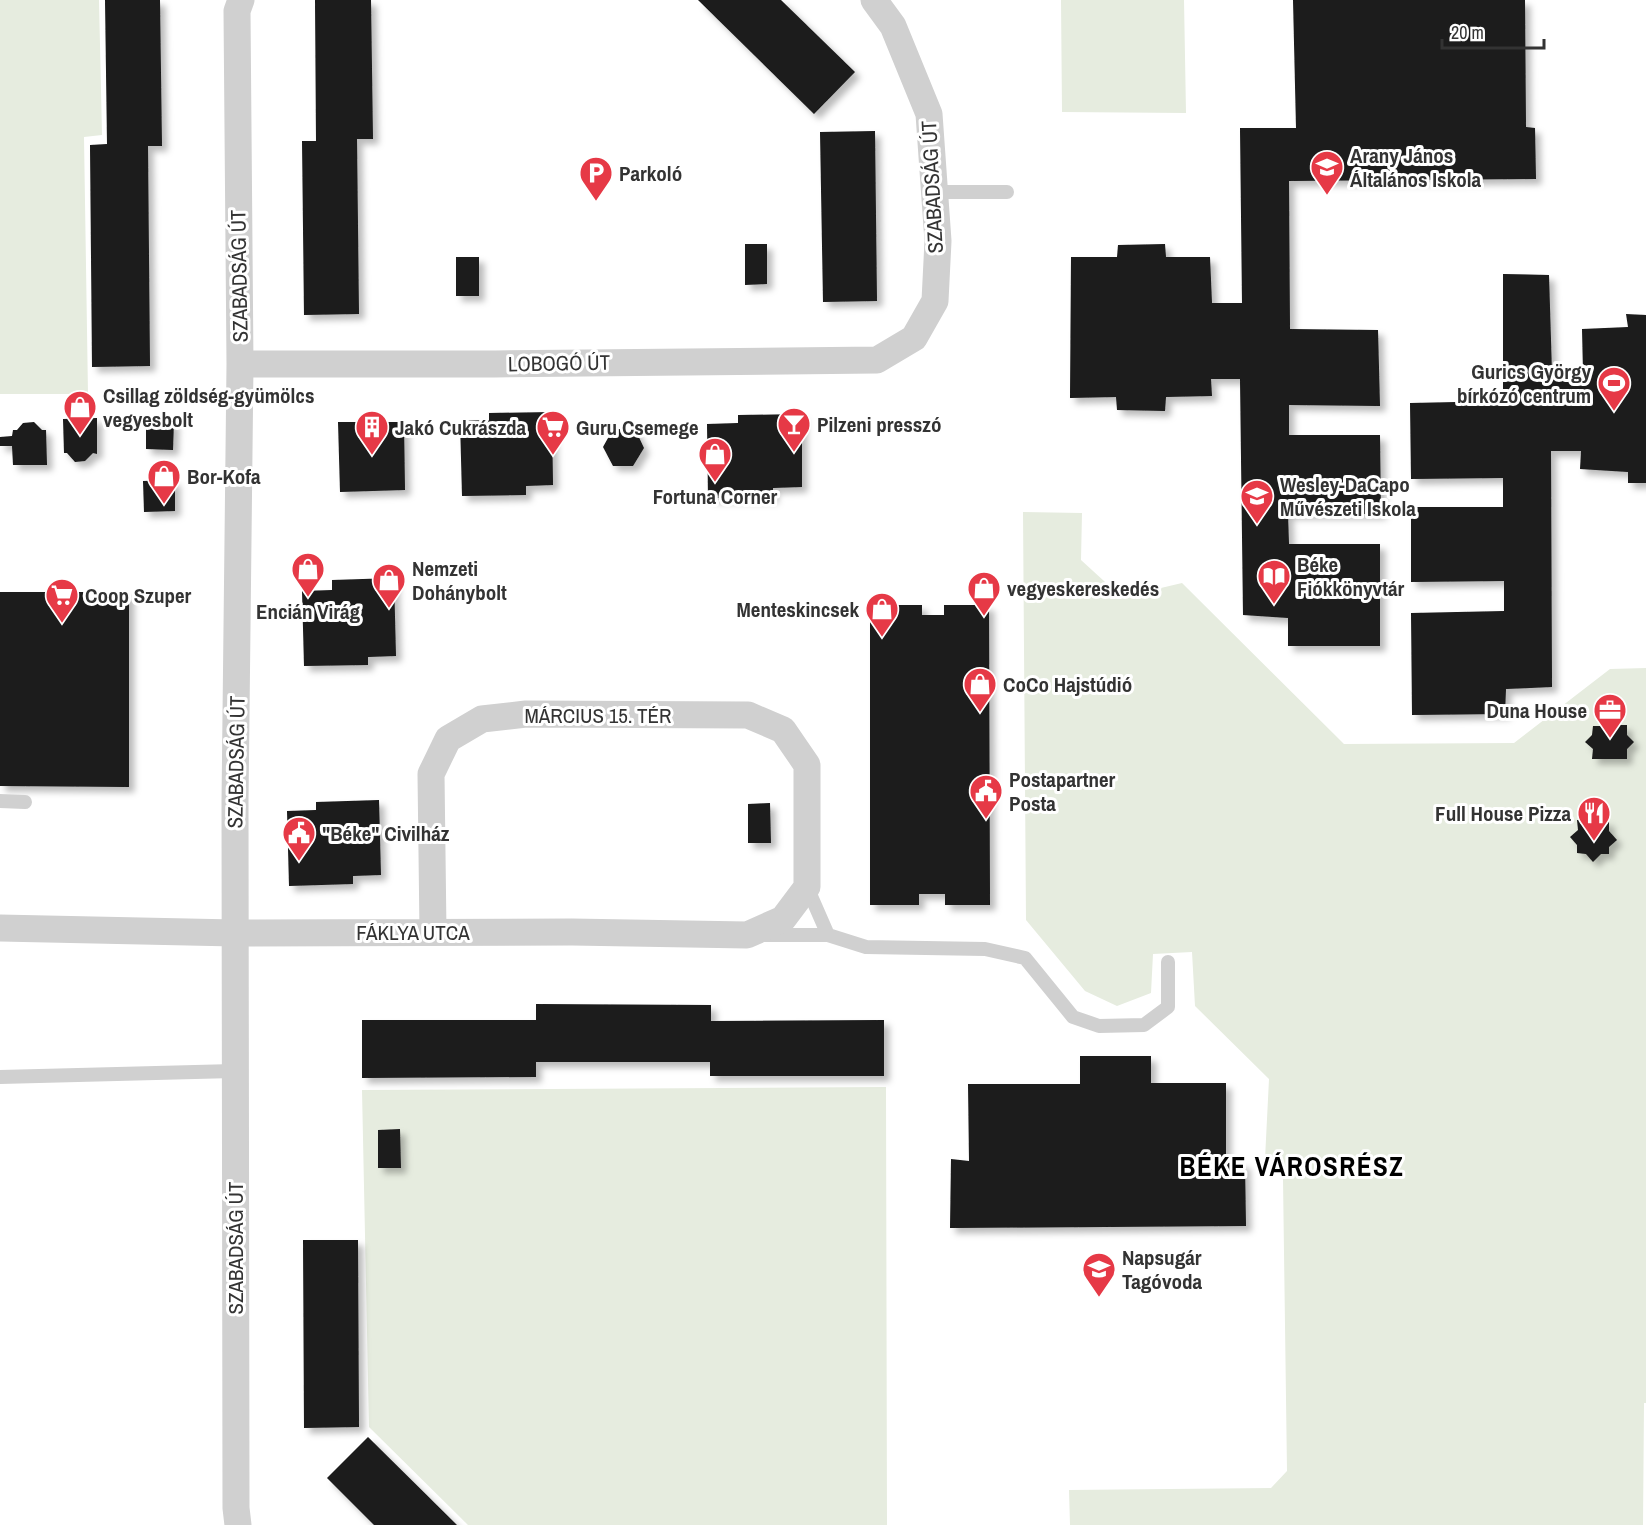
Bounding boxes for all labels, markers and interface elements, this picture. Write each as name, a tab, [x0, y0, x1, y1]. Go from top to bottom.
scale bar	[1442, 12, 1544, 50]
text: 20 m	[1451, 20, 1484, 45]
street label: SZABADSÁG ÚT	[914, 119, 950, 254]
place label: Arany János Általános Iskola	[1350, 141, 1482, 194]
school or university icon: Arany János Általános Iskola	[1309, 149, 1345, 196]
parking icon: Parkoló	[578, 155, 614, 202]
place label: Parkoló	[619, 159, 682, 188]
street label: SZABADSÁG ÚT	[223, 209, 255, 343]
street label: LOBOGÓ ÚT	[508, 348, 611, 378]
place label: Gurics György bírkózó centrum	[1457, 357, 1591, 410]
sports icon: Gurics György bírkózó centrum	[1596, 365, 1632, 412]
place label: Csillag zöldség-gyümölcs vegyesbolt	[103, 381, 315, 434]
shop icon: Csillag zöldség-gyümölcs vegyesbolt	[62, 389, 98, 436]
bar icon: Pilzeni presszó	[776, 406, 812, 453]
building icon: Jakó Cukrászda	[354, 409, 390, 456]
supermarket icon: Guru Csemege	[535, 409, 571, 456]
place label: Pilzeni presszó	[817, 410, 941, 439]
place label: Jakó Cukrászda	[395, 413, 527, 442]
place label: Guru Csemege	[576, 413, 699, 442]
shop icon: Fortuna Corner	[697, 436, 733, 483]
shop icon: Bor-Kofa	[146, 458, 182, 505]
place label: Bor-Kofa	[187, 462, 261, 491]
place label: Wesley-DaCapo Művészeti Iskola	[1280, 470, 1416, 523]
school or university icon: Wesley-DaCapo Művészeti Iskola	[1239, 478, 1275, 525]
place label: Fortuna Corner	[653, 482, 778, 511]
place label: Béke Fiókkönyvtár	[1297, 550, 1404, 603]
shop icon: Encián Virág	[290, 551, 326, 598]
place label: Nemzeti Dohánybolt	[412, 554, 507, 607]
library icon: Béke Fiókkönyvtár	[1256, 558, 1292, 605]
shop icon: Nemzeti Dohánybolt	[371, 562, 407, 609]
shop icon: vegyeskereskedés	[966, 570, 1002, 617]
place label: vegyeskereskedés	[1007, 574, 1159, 603]
supermarket icon: Coop Szuper	[44, 577, 80, 624]
place label: Coop Szuper	[85, 581, 191, 610]
shop icon: Menteskincsek	[864, 591, 900, 638]
place label: Menteskincsek	[736, 595, 859, 624]
place label: Encián Virág	[256, 597, 360, 626]
shop icon: CoCo Hajstúdió	[962, 666, 998, 713]
place label: CoCo Hajstúdió	[1003, 670, 1132, 699]
office icon: Duna House	[1592, 692, 1628, 739]
street label: SZABADSÁG ÚT	[220, 695, 252, 829]
place label: Duna House	[1487, 696, 1587, 725]
street label: MÁRCIUS 15. TÉR	[524, 701, 672, 730]
place label: Postapartner Posta	[1009, 765, 1116, 818]
public building icon: Postapartner Posta	[968, 773, 1004, 820]
restaurant icon: Full House Pizza	[1576, 795, 1612, 842]
place label: Full House Pizza	[1435, 799, 1571, 828]
public building icon: "Béke" Civilház	[281, 815, 317, 862]
place label: "Béke" Civilház	[322, 819, 450, 848]
street label: FÁKLYA UTCA	[356, 918, 470, 947]
district label: BÉKE VÁROSRÉSZ	[1180, 1148, 1404, 1184]
street label: SZABADSÁG ÚT	[221, 1181, 250, 1315]
place label: Napsugár Tagóvoda	[1122, 1243, 1202, 1296]
school or university icon: Napsugár Tagóvoda	[1081, 1251, 1117, 1298]

